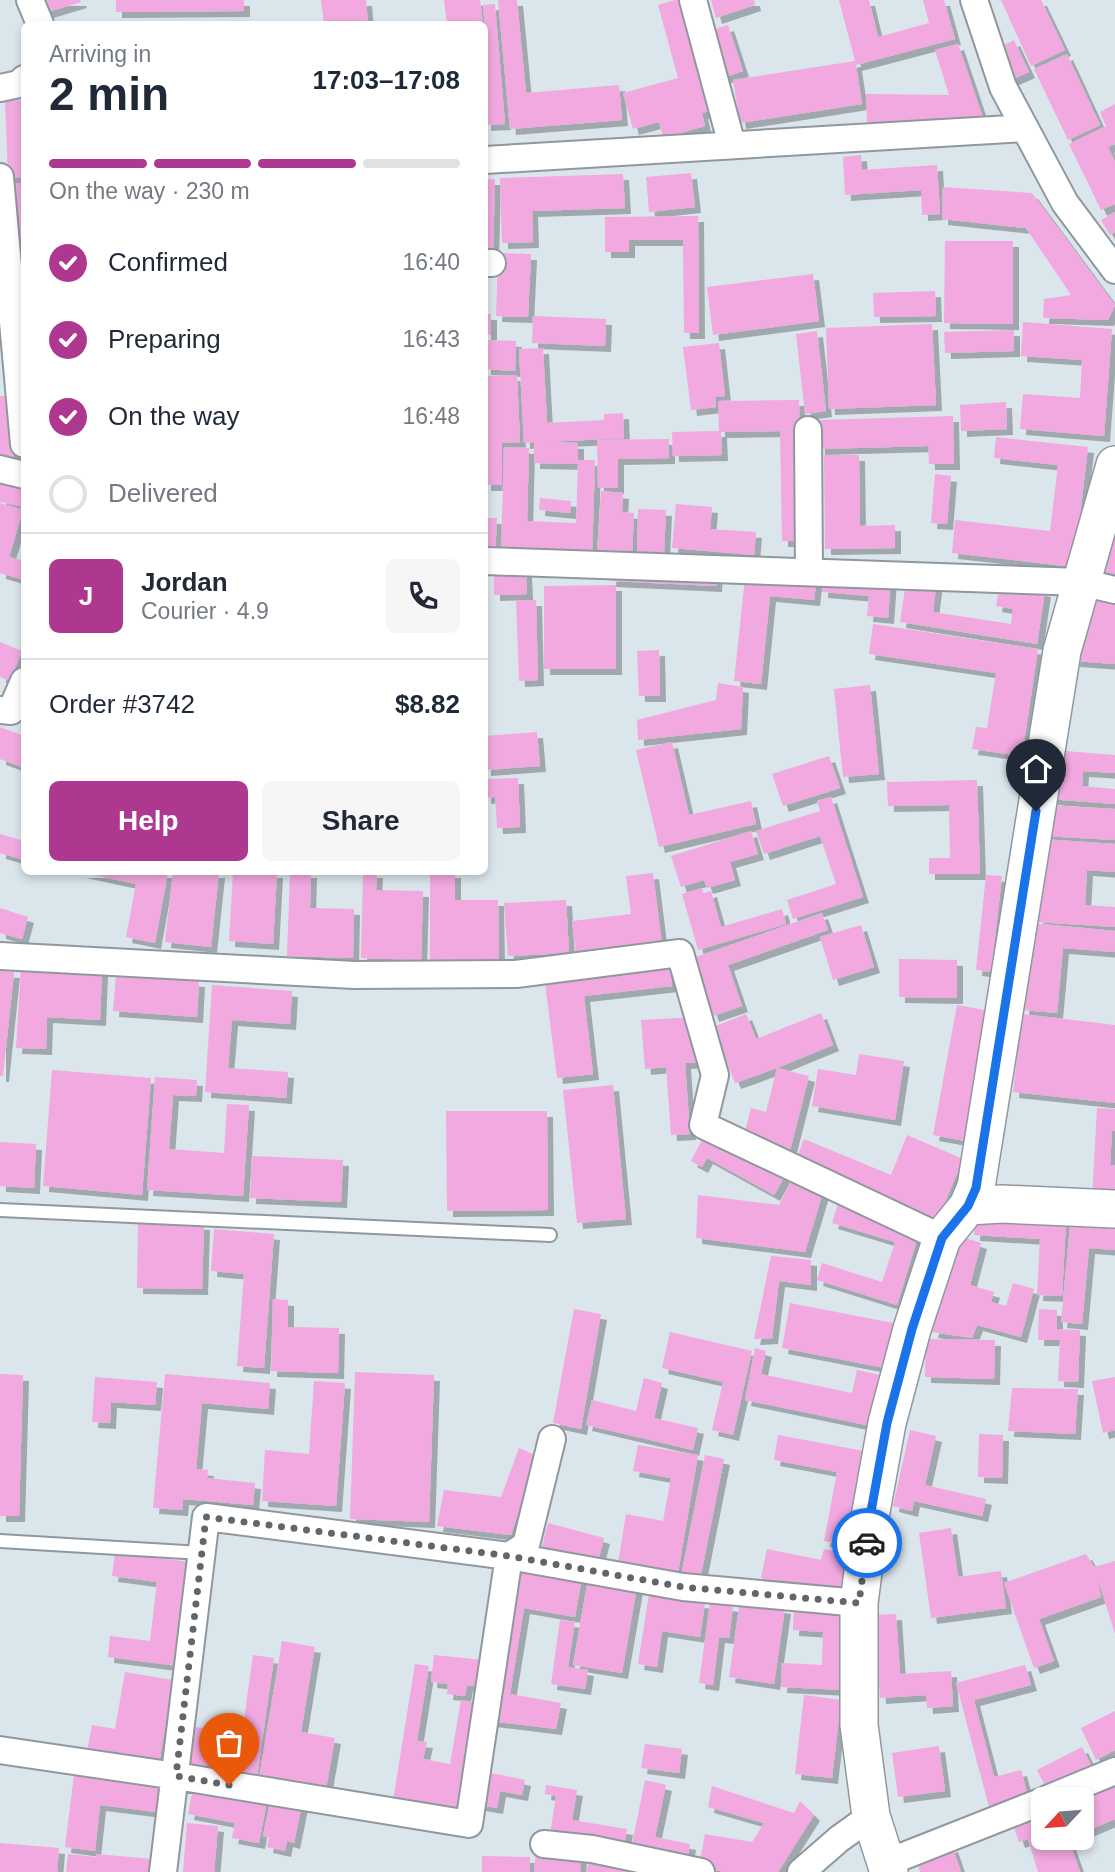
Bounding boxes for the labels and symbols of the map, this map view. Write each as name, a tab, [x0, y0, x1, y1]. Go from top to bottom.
pin	[1006, 739, 1066, 811]
courier	[832, 1508, 902, 1578]
pin	[199, 1713, 259, 1785]
north arrow	[1031, 1787, 1094, 1850]

